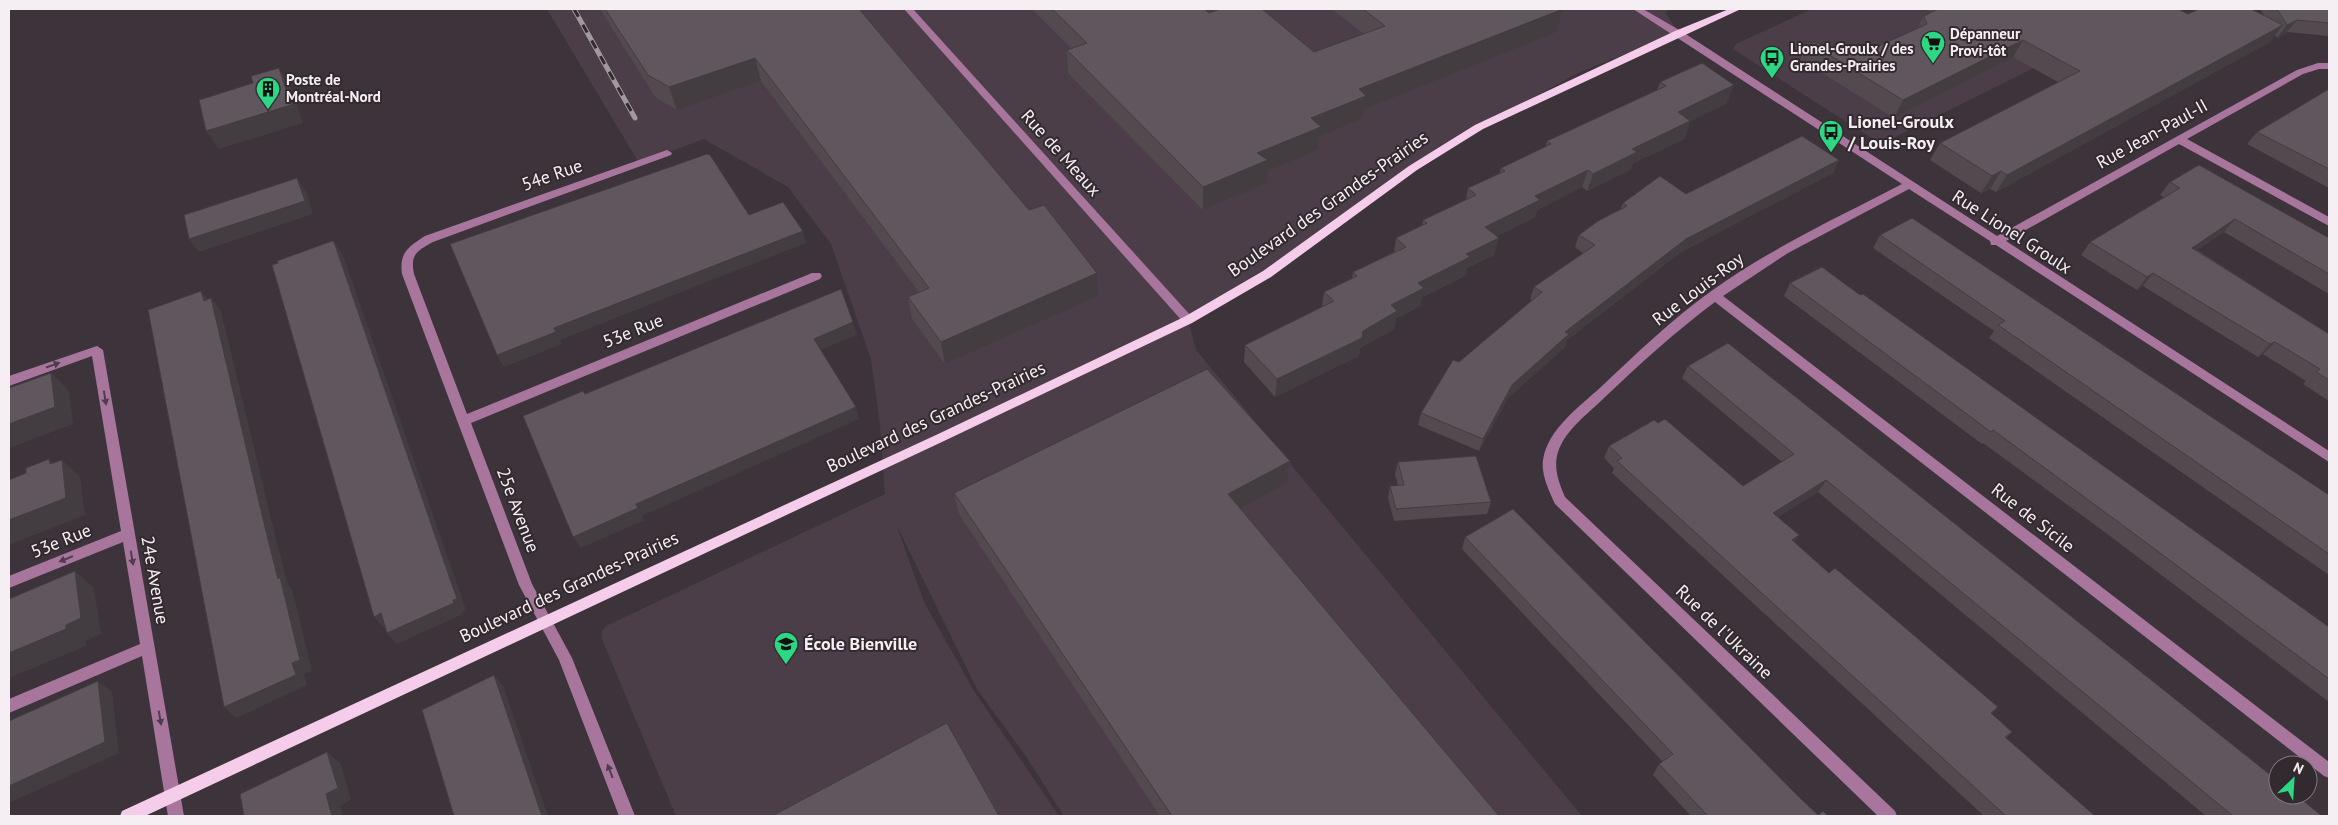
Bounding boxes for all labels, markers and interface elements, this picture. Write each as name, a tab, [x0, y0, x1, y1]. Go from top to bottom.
place label: Dépanneur Provi-tôt	[1950, 24, 2021, 60]
supermarket icon: Dépanneur Provi-tôt	[1920, 30, 1946, 64]
place label: Lionel-Groulx / des Grandes-Prairies	[1790, 39, 1914, 75]
bus stop icon: Lionel-Groulx / des Grandes-Prairies	[1759, 45, 1785, 79]
place label: Poste de Montréal-Nord	[286, 70, 381, 106]
building icon: Poste de Montréal-Nord	[255, 76, 281, 110]
street label: Rue Jean-Paul-II	[2092, 93, 2212, 174]
street label: Rue de Meaux	[1016, 104, 1106, 201]
place label: Lionel-Groulx / Louis-Roy	[1847, 110, 1954, 154]
bus stop icon: Lionel-Groulx / Louis-Roy	[1818, 119, 1844, 153]
street label: Boulevard des Grandes-Prairies	[1223, 126, 1432, 282]
street label: 54e Rue	[518, 153, 585, 196]
street label: Rue Lionel Groulx	[1948, 184, 2076, 279]
street label: Rue Louis-Roy	[1648, 246, 1748, 330]
street label: 53e Rue	[599, 308, 666, 353]
street label: Boulevard des Grandes-Prairies	[823, 356, 1049, 477]
one-way arrow	[46, 361, 61, 369]
one-way arrow	[102, 390, 110, 406]
street label: 25e Avenue	[492, 464, 545, 556]
street label: Rue de Sicile	[1987, 478, 2080, 557]
street label: 53e Rue	[27, 518, 94, 563]
street label: Boulevard des Grandes-Prairies	[456, 526, 682, 647]
street label: 24e Avenue	[136, 534, 175, 626]
one-way arrow	[128, 551, 136, 567]
one-way arrow	[58, 555, 73, 563]
street label: Rue de l'Ukraine	[1671, 580, 1778, 684]
school or university icon: École Bienville	[773, 631, 799, 665]
place label: École Bienville	[804, 632, 917, 655]
one-way arrow	[156, 711, 164, 727]
north arrow	[2268, 755, 2318, 805]
text: N	[2291, 758, 2306, 778]
one-way arrow	[605, 764, 613, 778]

